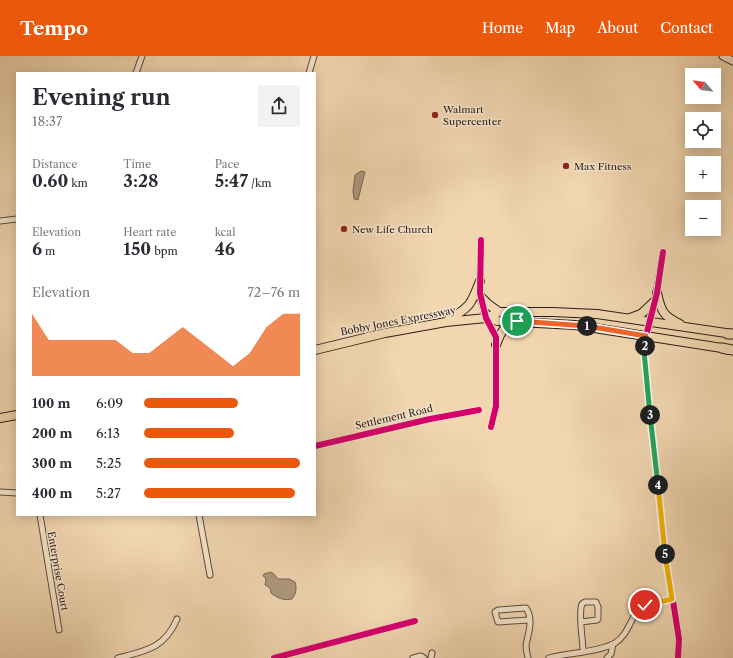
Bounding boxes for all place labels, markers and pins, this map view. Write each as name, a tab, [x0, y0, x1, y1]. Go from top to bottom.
place label: Walmart Supercenter	[442, 103, 502, 128]
marker: Walmart Supercenter	[430, 110, 440, 120]
place label: Max Fitness	[574, 160, 631, 173]
marker: Max Fitness	[561, 161, 571, 171]
place label: New Life Church	[352, 223, 434, 236]
marker: New Life Church	[339, 224, 349, 234]
pin	[500, 304, 534, 338]
pin: 1	[577, 316, 597, 336]
pin: 2	[635, 336, 655, 356]
pin: 3	[640, 405, 660, 425]
pin: 4	[648, 475, 668, 495]
pin: 5	[655, 544, 675, 564]
pin	[628, 588, 662, 622]

